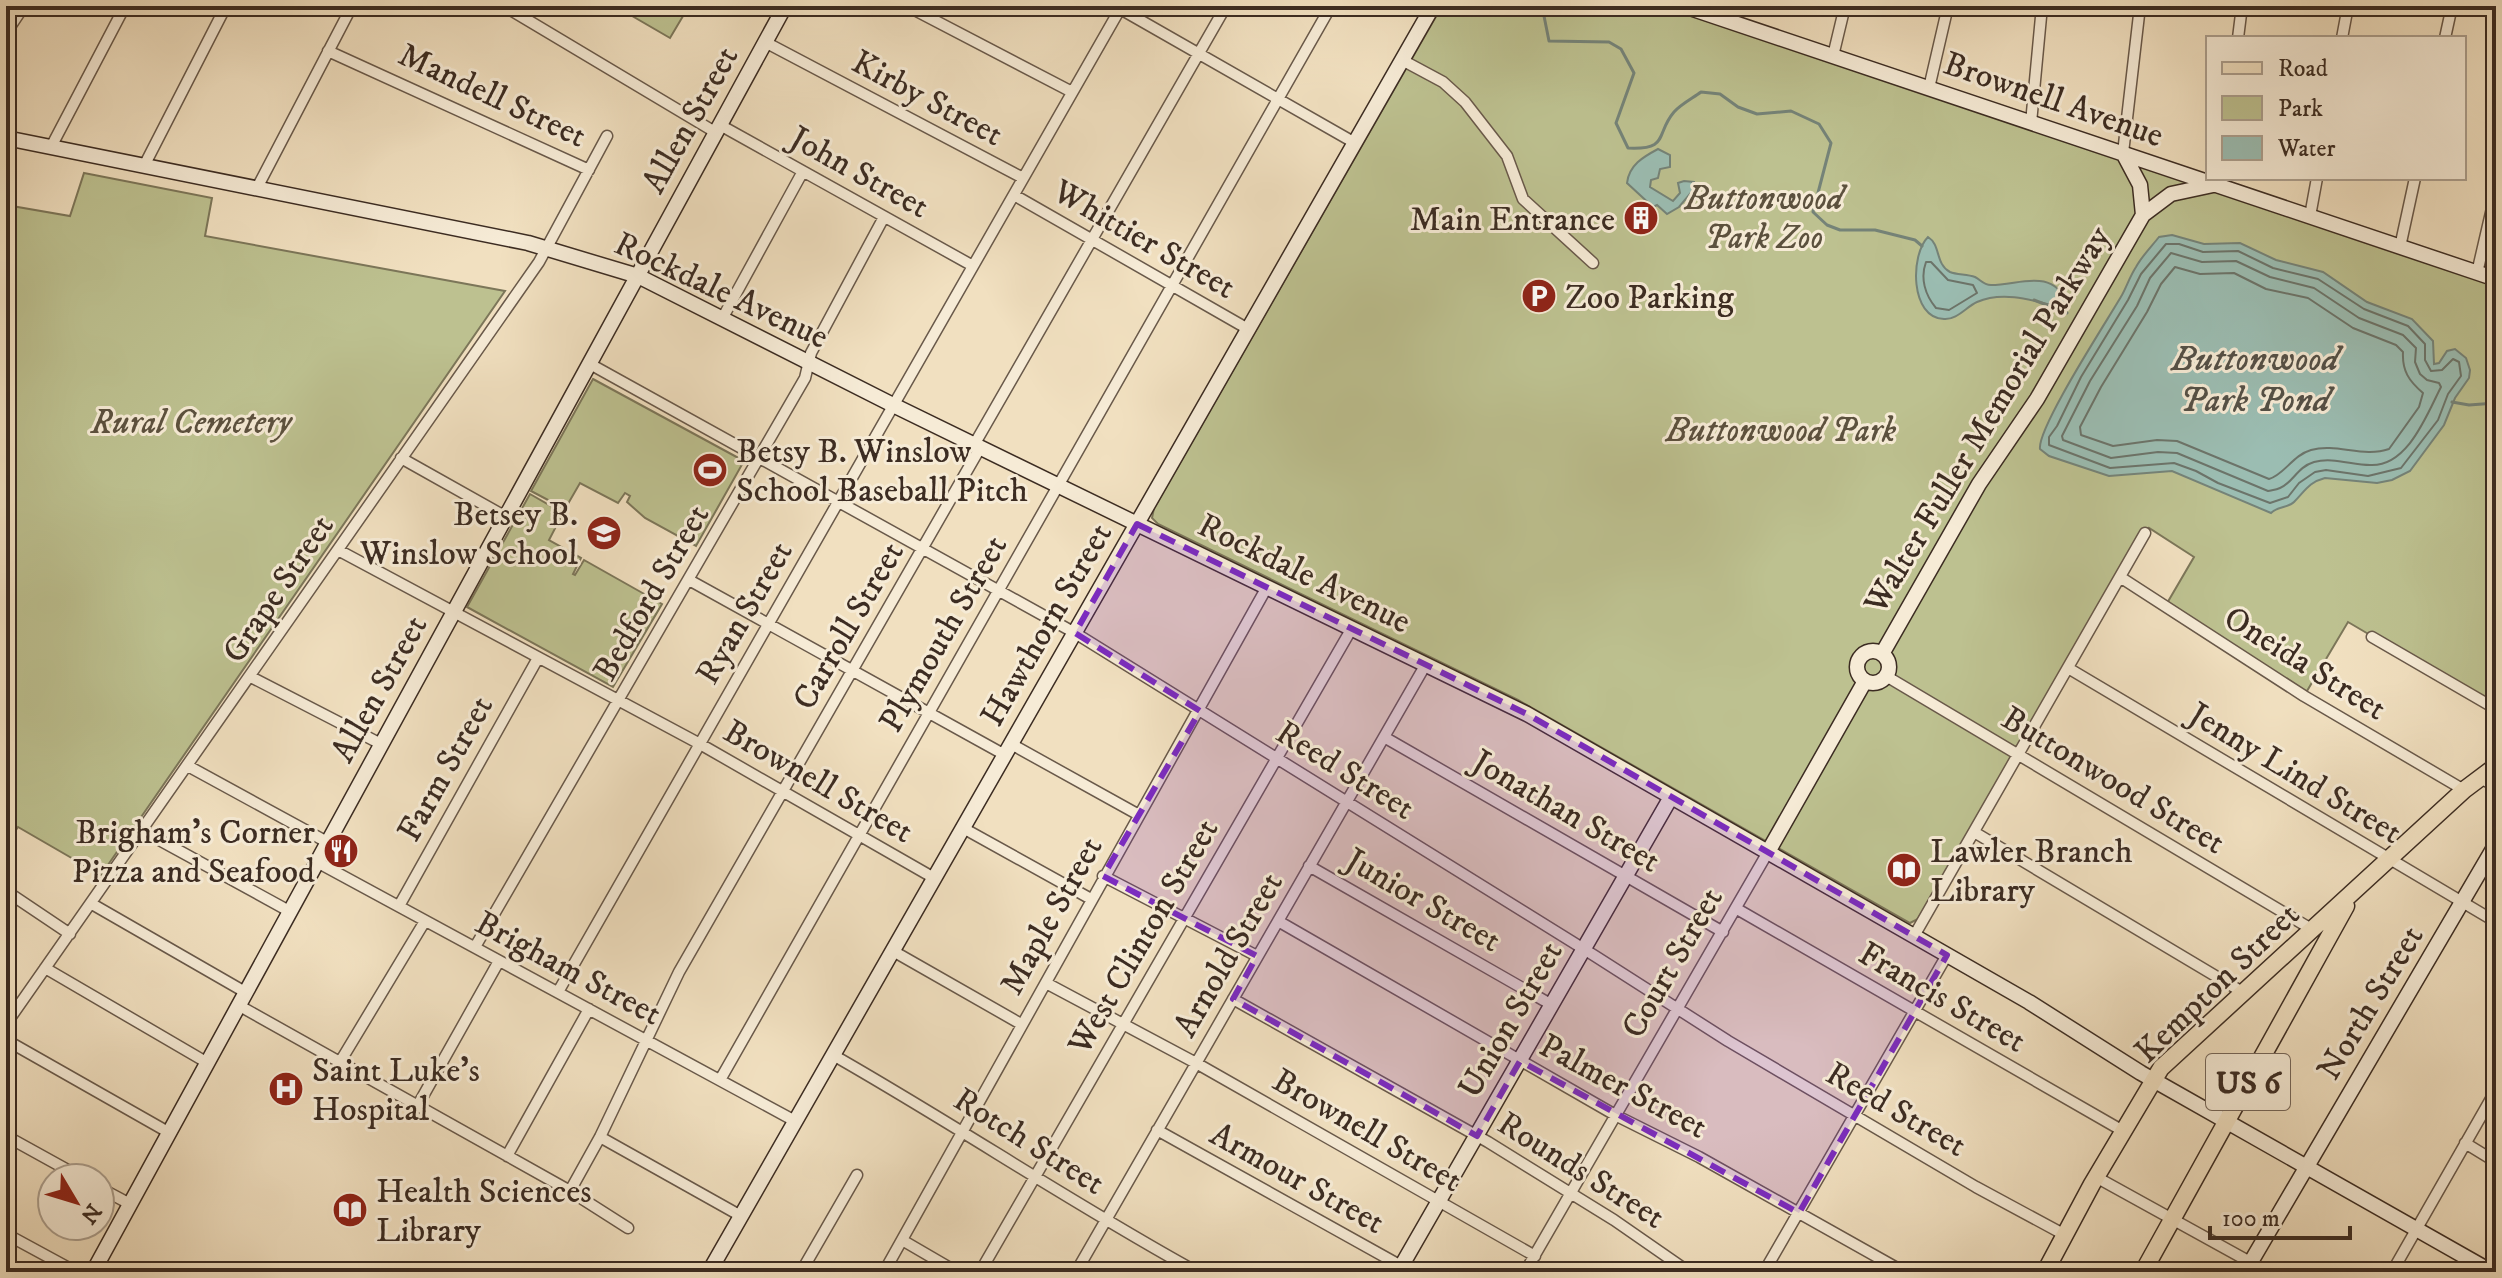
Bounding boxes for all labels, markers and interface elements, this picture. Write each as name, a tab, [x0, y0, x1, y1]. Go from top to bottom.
street label: Mandell Street	[392, 34, 593, 158]
legend	[2206, 36, 2466, 180]
street label: Allen Street	[633, 39, 748, 201]
street label: Kirby Street	[844, 41, 1010, 156]
street label: Brownell Avenue	[1938, 43, 2169, 157]
text: Road	[2278, 54, 2328, 84]
text: Park	[2278, 94, 2323, 124]
street label: John Street	[779, 116, 936, 228]
text: Water	[2277, 134, 2335, 164]
street label: Whittier Street	[1044, 170, 1243, 309]
park label: Buttonwood Park Zoo	[1684, 178, 1848, 259]
place label: Main Entrance	[1410, 199, 1615, 241]
building icon: Main Entrance	[1622, 199, 1660, 237]
street label: Walter Fuller Memorial Parkway	[1855, 218, 2121, 622]
street label: Rockdale Avenue	[608, 223, 835, 359]
parking icon: Zoo Parking	[1520, 277, 1558, 315]
place label: Zoo Parking	[1565, 277, 1734, 319]
water label: Buttonwood Park Pond	[2169, 337, 2344, 423]
park label: Rural Cemetery	[90, 402, 293, 444]
park label: Buttonwood Park	[1665, 410, 1897, 452]
place label: Betsy B. Winslow School Baseball Pitch	[736, 431, 1028, 512]
sports icon: Betsy B. Winslow School Baseball Pitch	[691, 451, 729, 489]
place label: Betsey B. Winslow School	[359, 494, 579, 575]
street label: Bedford Street	[584, 497, 719, 689]
street label: Rockdale Avenue	[1191, 504, 1417, 643]
street label: Grape Street	[214, 507, 344, 671]
school or university icon: Betsey B. Winslow School	[585, 514, 623, 552]
street label: Hawthorn Street	[972, 516, 1122, 734]
street label: Plymouth Street	[870, 528, 1017, 740]
street label: Ryan Street	[687, 534, 803, 692]
street label: Carroll Street	[784, 534, 914, 717]
street label: Oneida Street	[2216, 597, 2394, 730]
street label: Allen Street	[322, 608, 437, 770]
street label: Farm Street	[389, 689, 503, 849]
street label: Jenny Lind Street	[2178, 692, 2409, 854]
street label: Buttonwood Street	[1994, 697, 2232, 864]
street label: Brownell Street	[716, 711, 920, 853]
street label: Reed Street	[1268, 712, 1422, 830]
street label: Jonathan Street	[1462, 739, 1668, 883]
place label: Brigham's Corner Pizza and Seafood	[72, 812, 315, 893]
street label: West Clinton Street	[1059, 812, 1228, 1063]
street label: Maple Street	[991, 829, 1112, 1002]
place label: Lawler Branch Library	[1930, 831, 2133, 912]
restaurant icon: Brigham's Corner Pizza and Seafood	[322, 832, 360, 870]
street label: Junior Street	[1335, 838, 1508, 962]
library icon: Lawler Branch Library	[1885, 851, 1923, 889]
street label: Arnold Street	[1165, 865, 1293, 1045]
street label: Court Street	[1613, 880, 1733, 1046]
street label: Kempton Street	[2126, 894, 2309, 1073]
street label: Brigham Street	[468, 902, 668, 1035]
street label: North Street	[2308, 918, 2433, 1088]
street label: Francis Street	[1851, 933, 2033, 1063]
street label: Union Street	[1449, 934, 1572, 1106]
street label: Palmer Street	[1532, 1025, 1714, 1149]
place label: Saint Luke's Hospital	[312, 1050, 480, 1131]
street label: Reed Street	[1818, 1053, 1974, 1167]
road number: US 6	[2206, 1054, 2290, 1110]
street label: Brownell Street	[1265, 1060, 1469, 1202]
hospital icon: Saint Luke's Hospital	[267, 1070, 305, 1108]
street label: Rotch Street	[946, 1079, 1112, 1205]
street label: Rounds Street	[1490, 1103, 1672, 1239]
street label: Armour Street	[1202, 1114, 1392, 1244]
north arrow	[36, 1162, 116, 1242]
place label: Health Sciences Library	[376, 1171, 592, 1252]
scale bar	[2210, 1190, 2350, 1240]
library icon: Health Sciences Library	[331, 1191, 369, 1229]
text: N	[74, 1198, 107, 1229]
text: 100 m	[2222, 1204, 2280, 1234]

